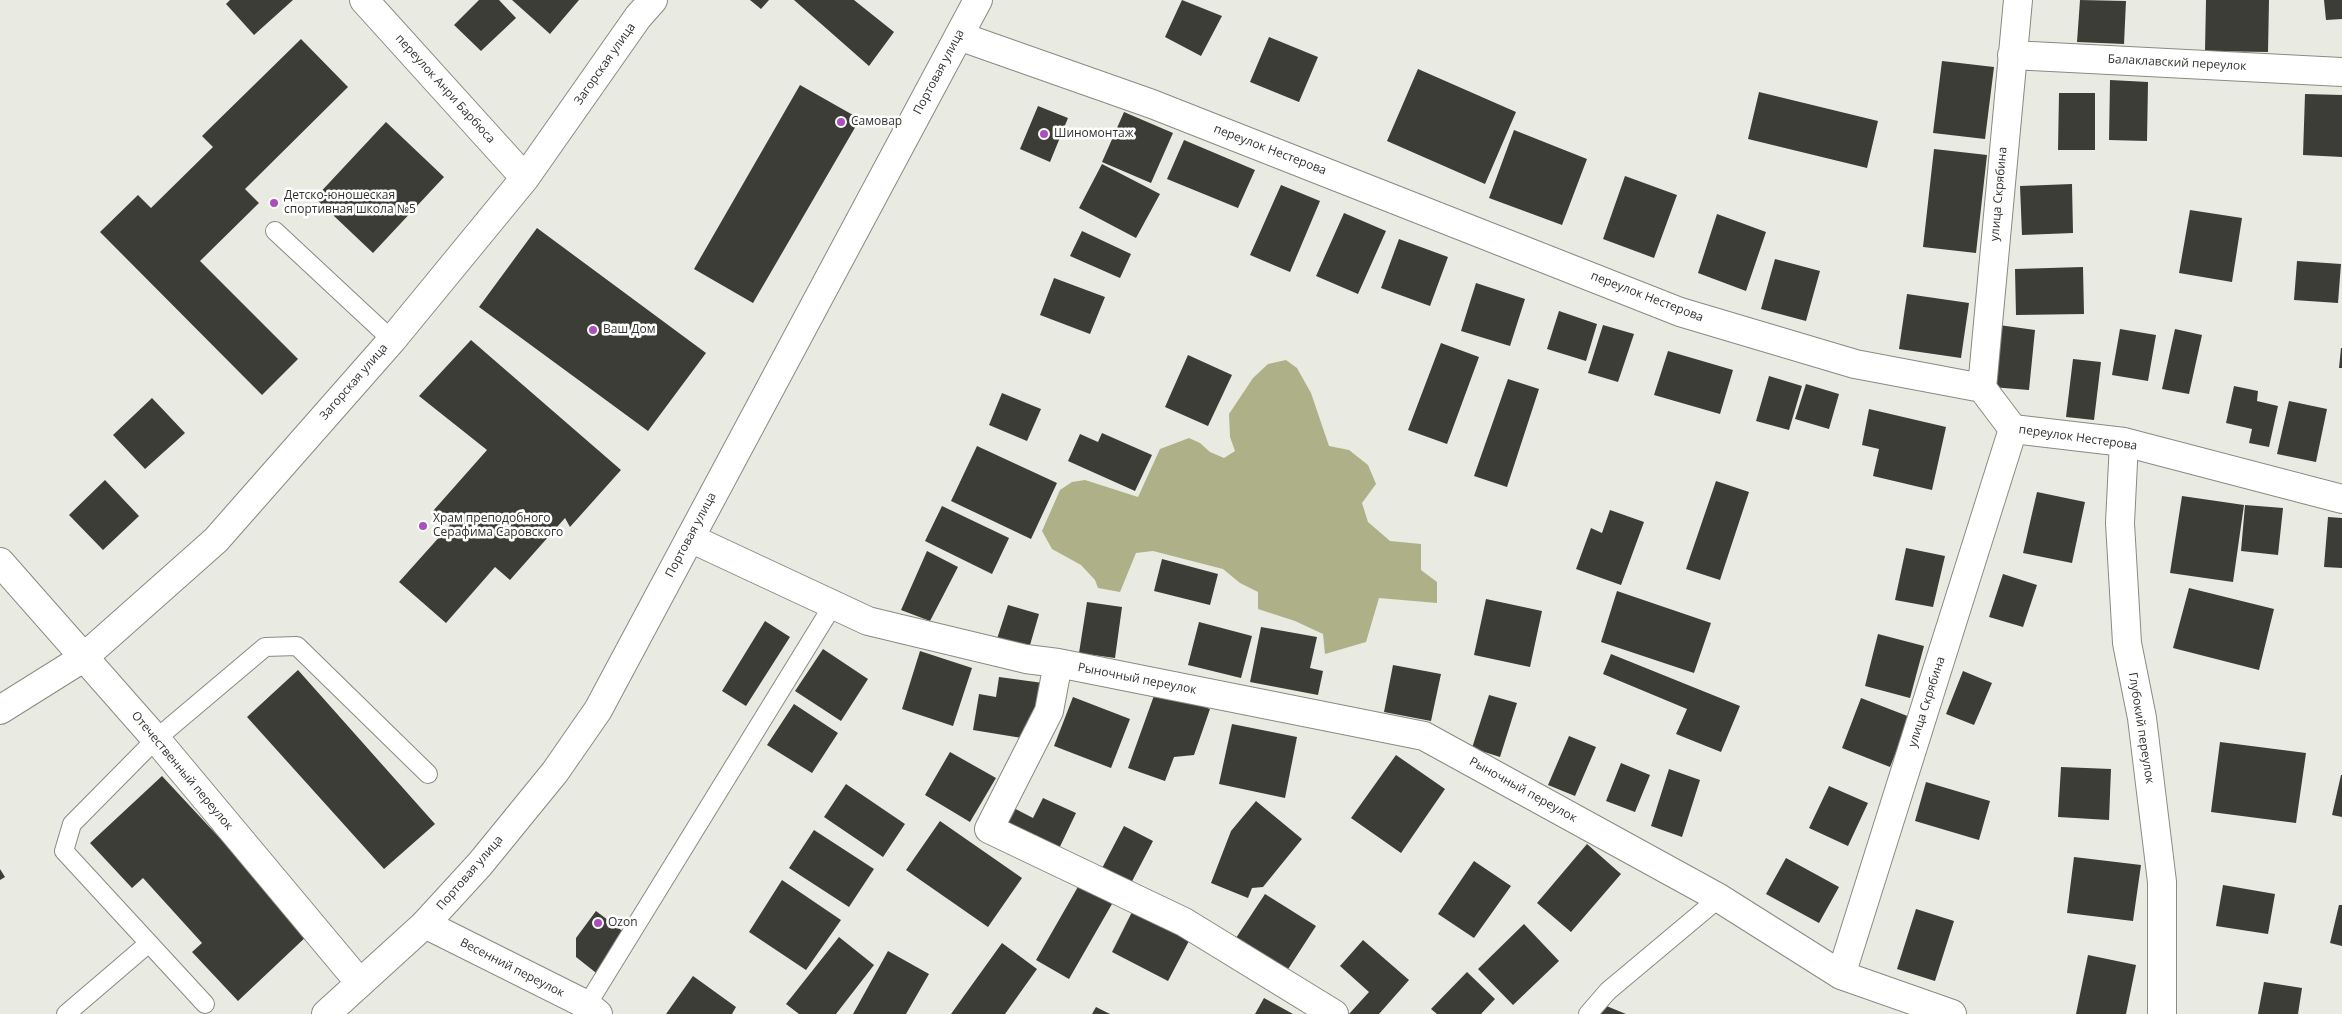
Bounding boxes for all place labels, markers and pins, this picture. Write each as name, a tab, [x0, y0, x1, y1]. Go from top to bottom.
place label: Самовар	[851, 115, 902, 129]
marker: Самовар	[835, 116, 847, 128]
place label: Шиномонтаж	[1054, 127, 1134, 141]
marker: Шиномонтаж	[1038, 128, 1050, 140]
place label: Детско-юношеская спортивная школа №5	[284, 189, 416, 217]
marker: Детско-юношеская спортивная школа №5	[268, 197, 280, 209]
place label: Ваш Дом	[603, 323, 655, 337]
marker: Ваш Дом	[587, 324, 599, 336]
place label: Храм преподобного Серафима Саровского	[433, 512, 563, 540]
marker: Храм преподобного Серафима Саровского	[417, 520, 429, 532]
place label: Ozon	[608, 916, 638, 930]
marker: Ozon	[592, 917, 604, 929]

